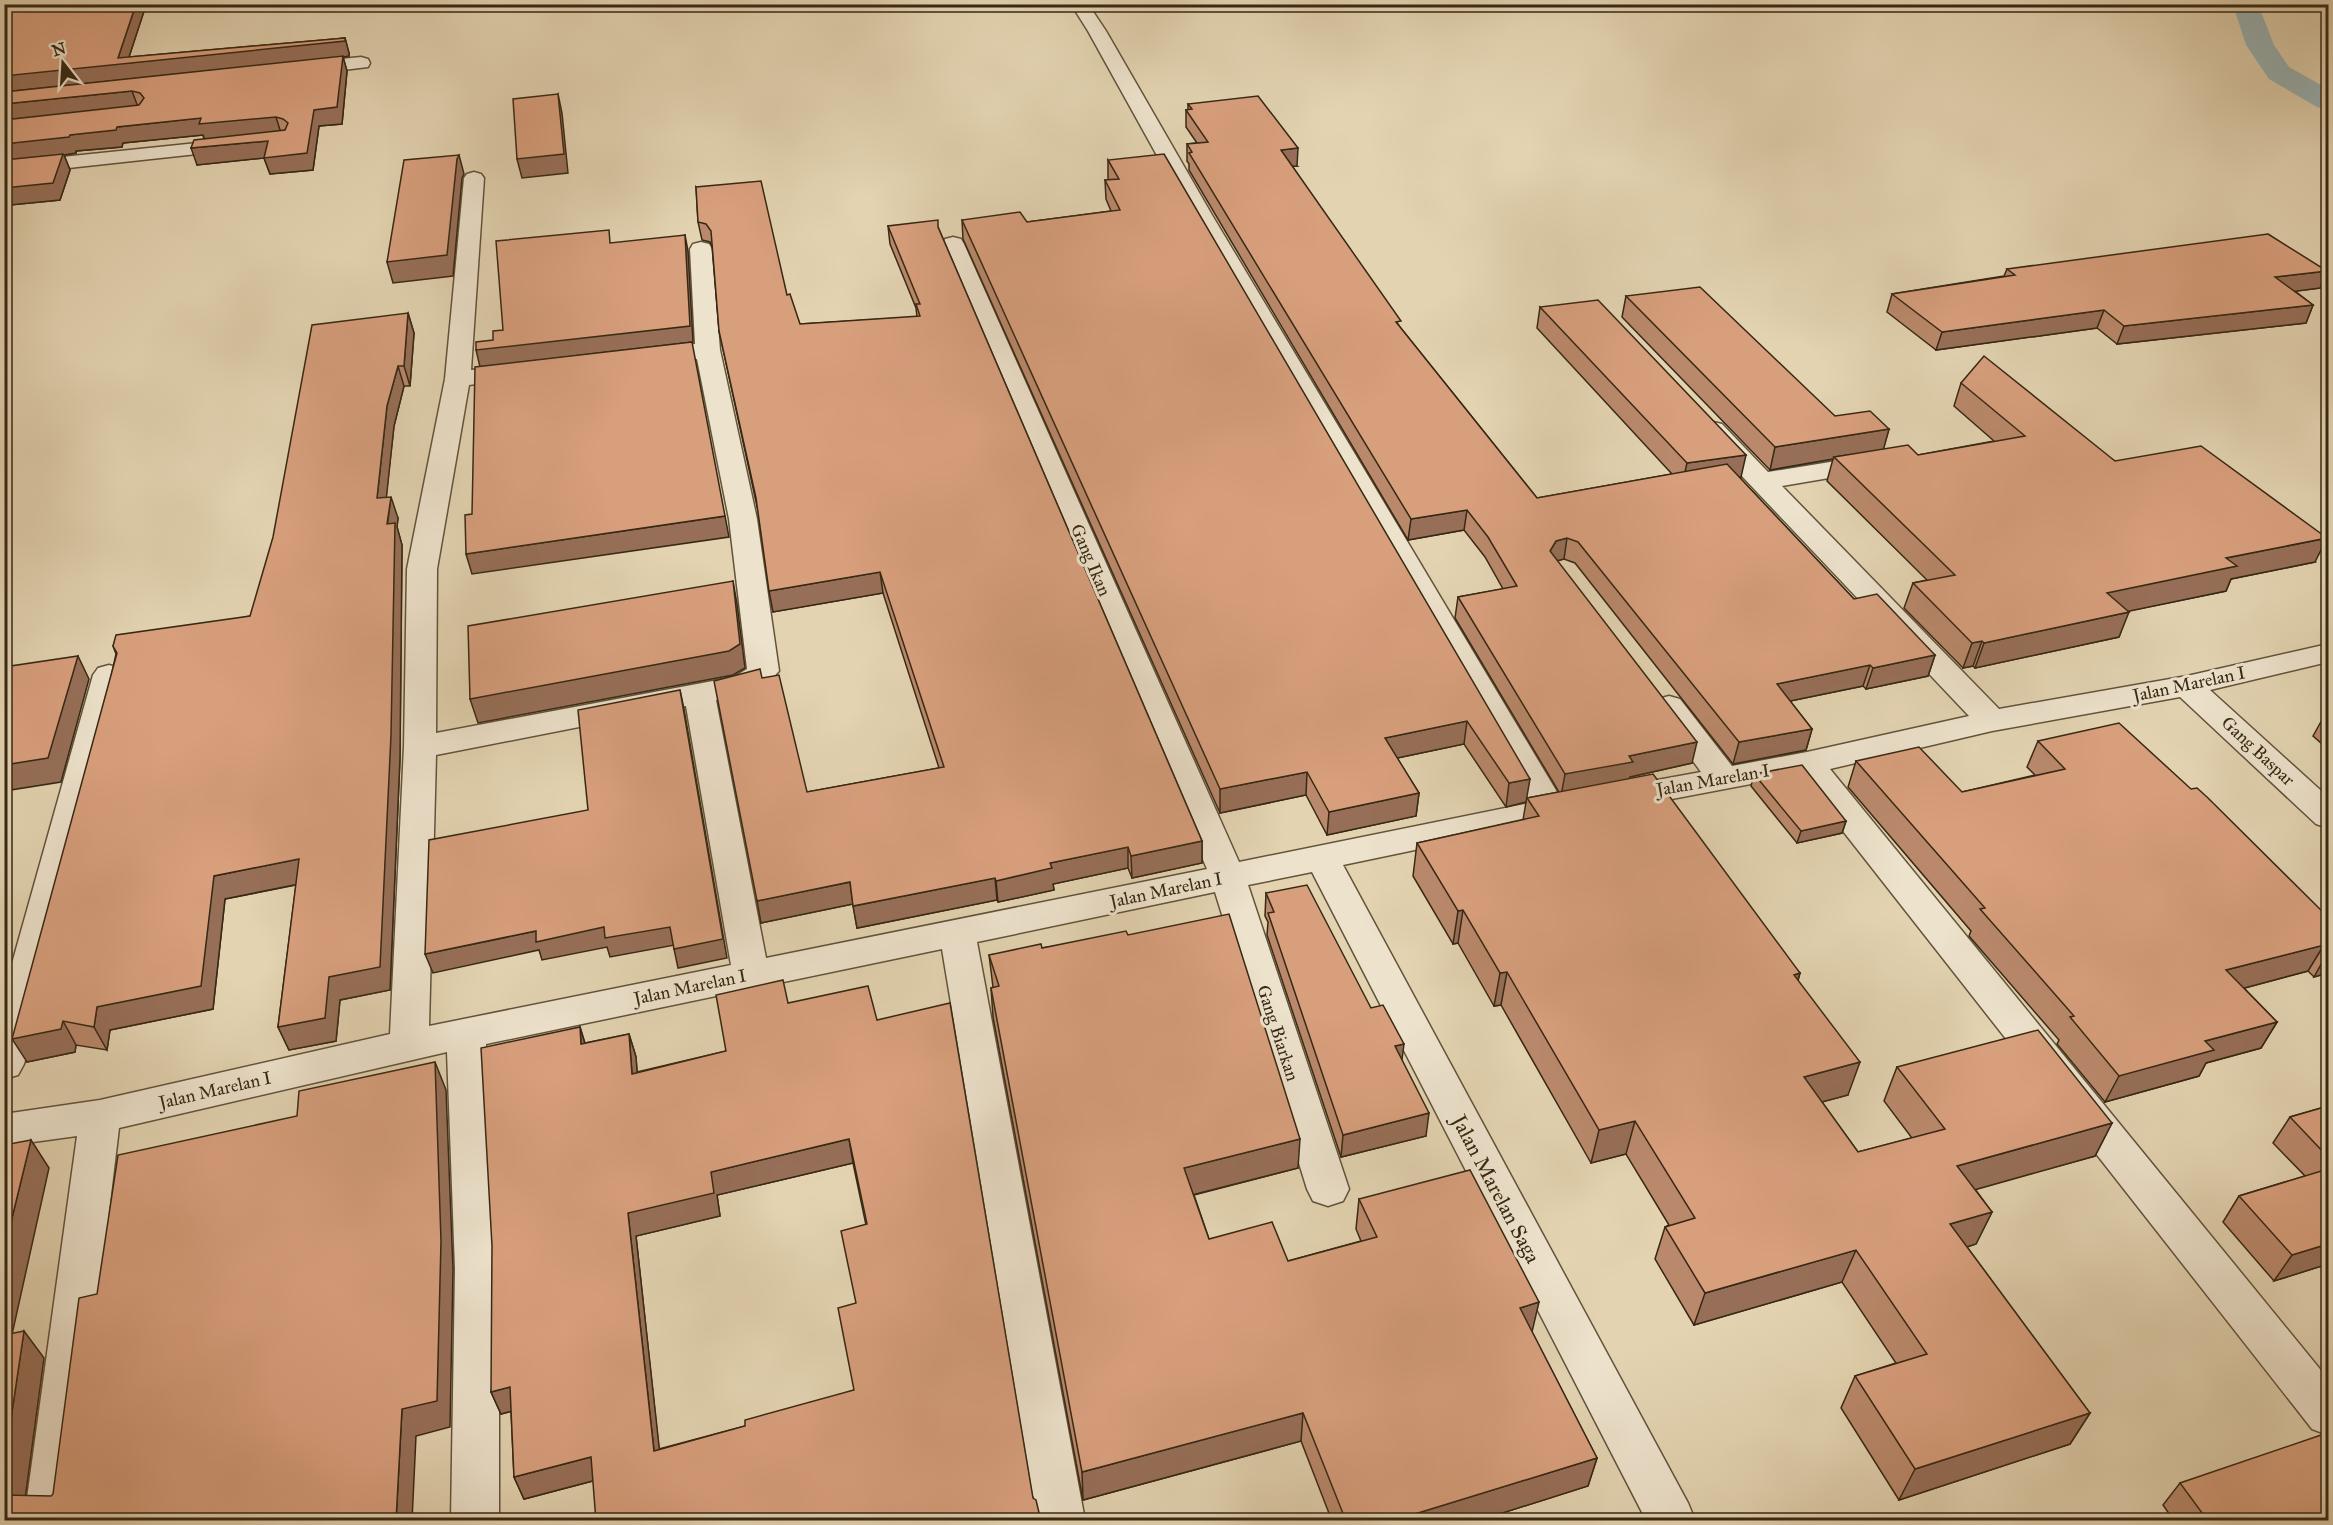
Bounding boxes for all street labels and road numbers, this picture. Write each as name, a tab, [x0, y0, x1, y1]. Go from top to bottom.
street label: Gang Ikan	[1065, 521, 1116, 600]
street label: Jalan Marelan I	[2129, 661, 2248, 708]
street label: Gang Baspar	[2216, 712, 2299, 791]
street label: Jalan Marelan I	[1653, 759, 1772, 802]
street label: Jalan Marelan I	[1106, 867, 1225, 914]
street label: Jalan Marelan I	[630, 964, 749, 1011]
street label: Gang Biarkan	[1251, 982, 1304, 1084]
street label: Jalan Marelan I	[155, 1066, 274, 1115]
street label: Jalan Marelan Saga	[1445, 1109, 1546, 1268]

